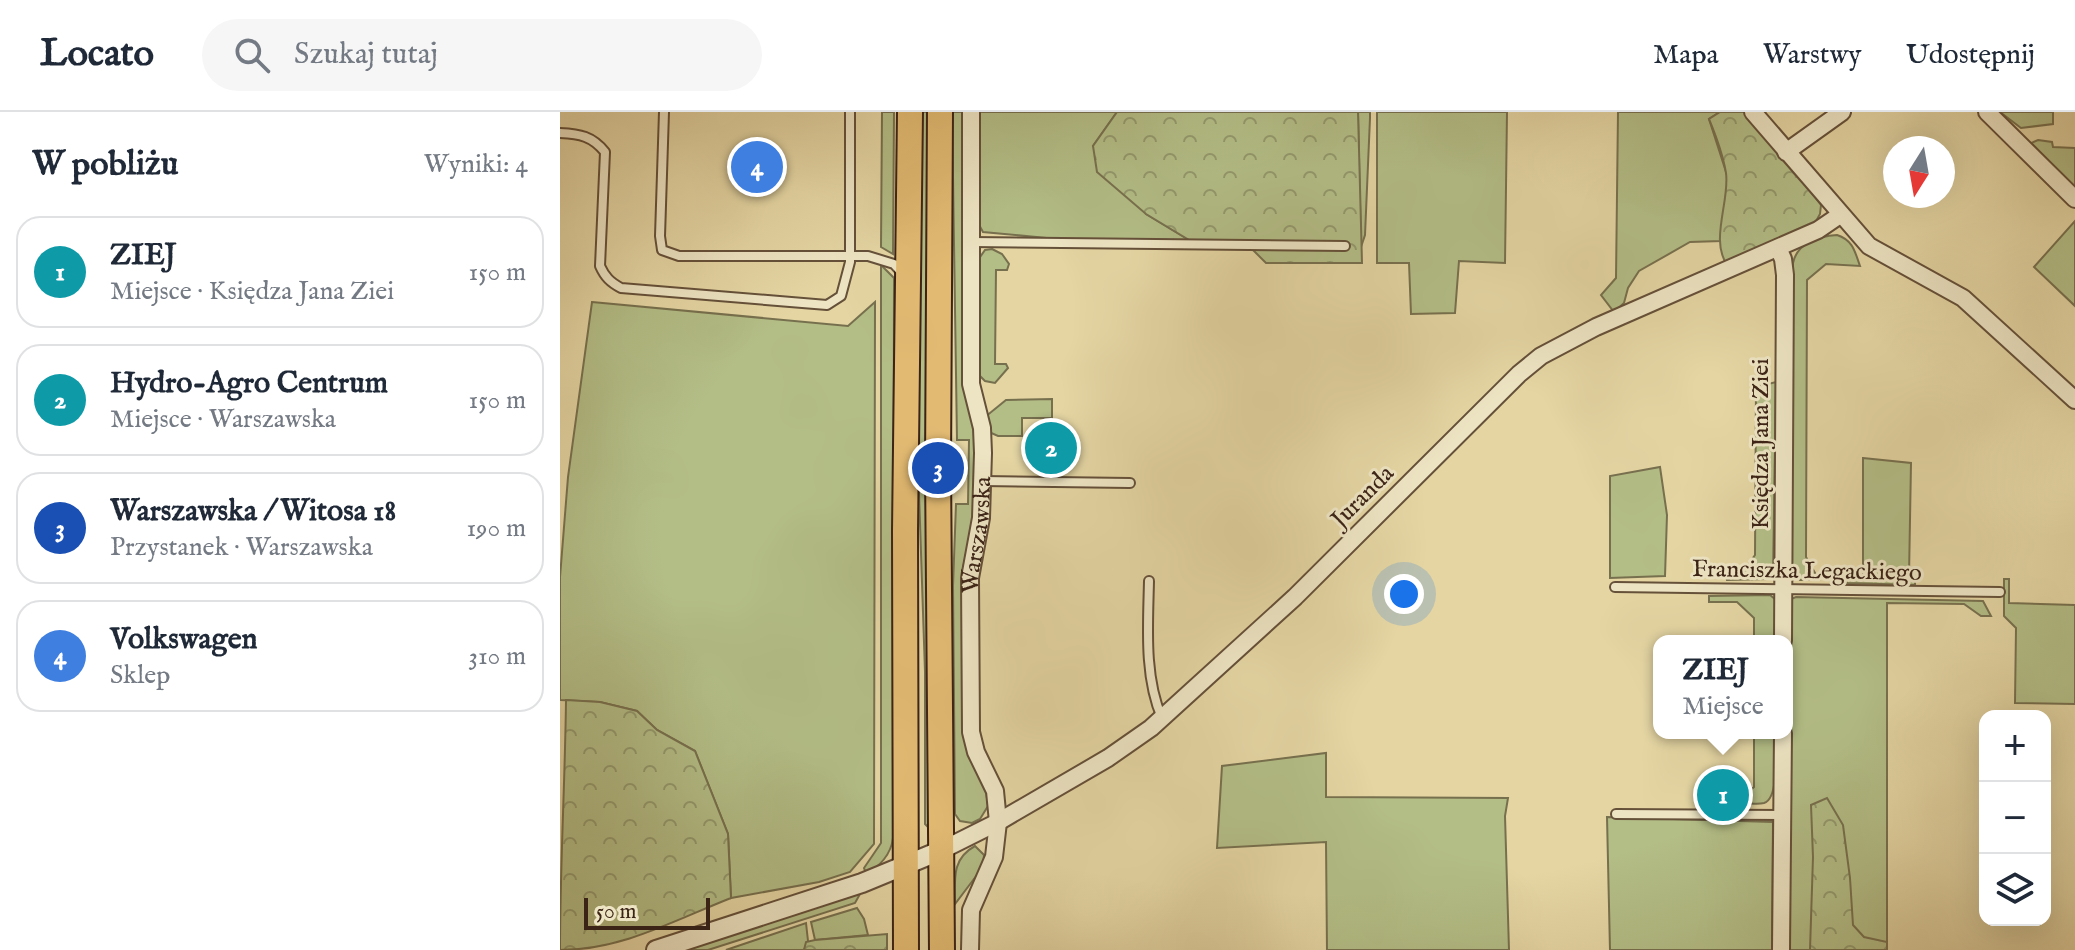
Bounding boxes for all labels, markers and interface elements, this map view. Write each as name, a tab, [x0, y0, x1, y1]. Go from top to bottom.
search box	[202, 19, 762, 91]
text: Locato	[40, 31, 154, 79]
icon: search	[230, 33, 274, 77]
text: Szukaj tutaj	[294, 36, 438, 74]
text: Mapa	[1653, 38, 1719, 73]
text: Warstwy	[1763, 38, 1862, 73]
text: Udostępnij	[1906, 38, 2035, 73]
north arrow	[1883, 136, 1955, 208]
pin: 4	[731, 137, 783, 197]
text: W pobliżu	[32, 143, 178, 186]
text: Wyniki: 4	[424, 148, 528, 181]
text: ZIEJ	[110, 237, 177, 275]
text: 1	[55, 256, 65, 289]
text: 150 m	[468, 256, 526, 289]
text: Miejsce · Księdza Jana Ziei	[110, 275, 394, 308]
street label: Księdza Jana Ziei	[1746, 358, 1777, 530]
text: Hydro-Agro Centrum	[110, 365, 388, 403]
text: 2	[54, 384, 66, 417]
text: 150 m	[468, 384, 526, 417]
text: Miejsce · Warszawska	[110, 403, 336, 436]
pin: 2	[1025, 418, 1077, 478]
pin: 3	[912, 438, 964, 498]
street label: Juranda	[1323, 459, 1402, 537]
street label: Warszawska	[956, 475, 999, 593]
text: Warszawska / Witosa 18	[110, 493, 396, 531]
text: 3	[55, 512, 65, 545]
text: 190 m	[466, 512, 526, 545]
text: Przystanek · Warszawska	[110, 531, 373, 564]
street label: Franciszka Legackiego	[1692, 554, 1922, 589]
your location	[1384, 574, 1424, 614]
text: Volkswagen	[110, 621, 258, 659]
popup	[1653, 635, 1793, 739]
text: 4	[54, 640, 66, 673]
text: 310 m	[468, 640, 526, 673]
text: ZIEJ	[1682, 652, 1749, 690]
text: Sklep	[110, 659, 170, 692]
text: Miejsce	[1682, 690, 1764, 723]
map controls	[1979, 710, 2051, 926]
button: +	[1979, 710, 2051, 782]
pin: 1	[1697, 765, 1749, 825]
button: −	[1979, 782, 2051, 854]
button: layers	[1979, 854, 2051, 926]
scale bar	[584, 894, 710, 930]
text: 50 m	[596, 898, 637, 926]

